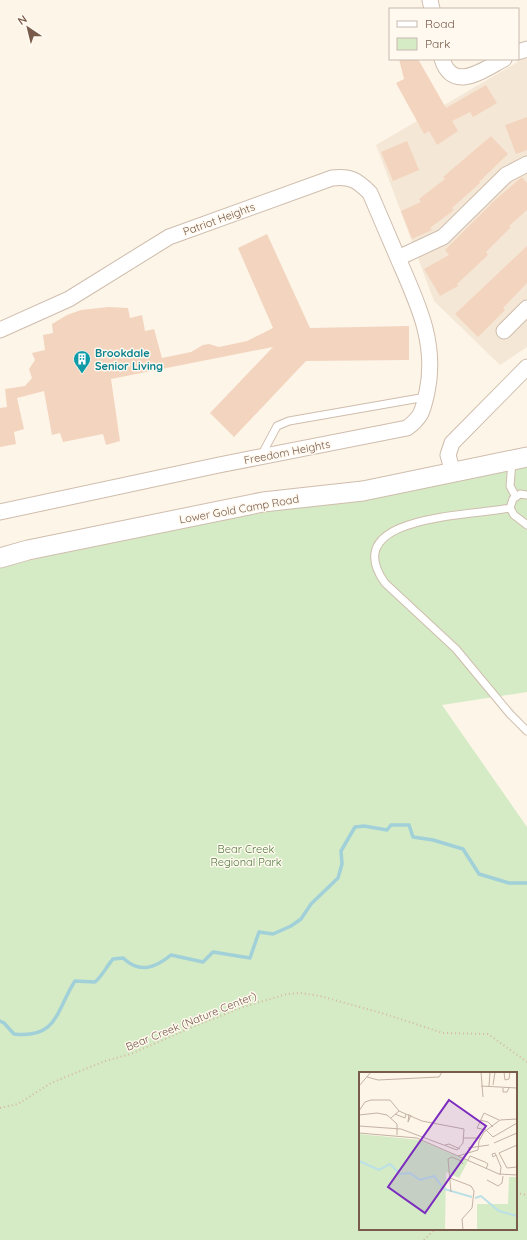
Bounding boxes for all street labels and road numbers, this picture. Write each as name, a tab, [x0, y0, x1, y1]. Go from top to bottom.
street label: Patriot Heights	[181, 199, 257, 239]
street label: Freedom Heights	[243, 437, 331, 467]
street label: Lower Gold Camp Road	[178, 492, 300, 526]
street label: Bear Creek (Nature Center)	[124, 988, 258, 1054]

